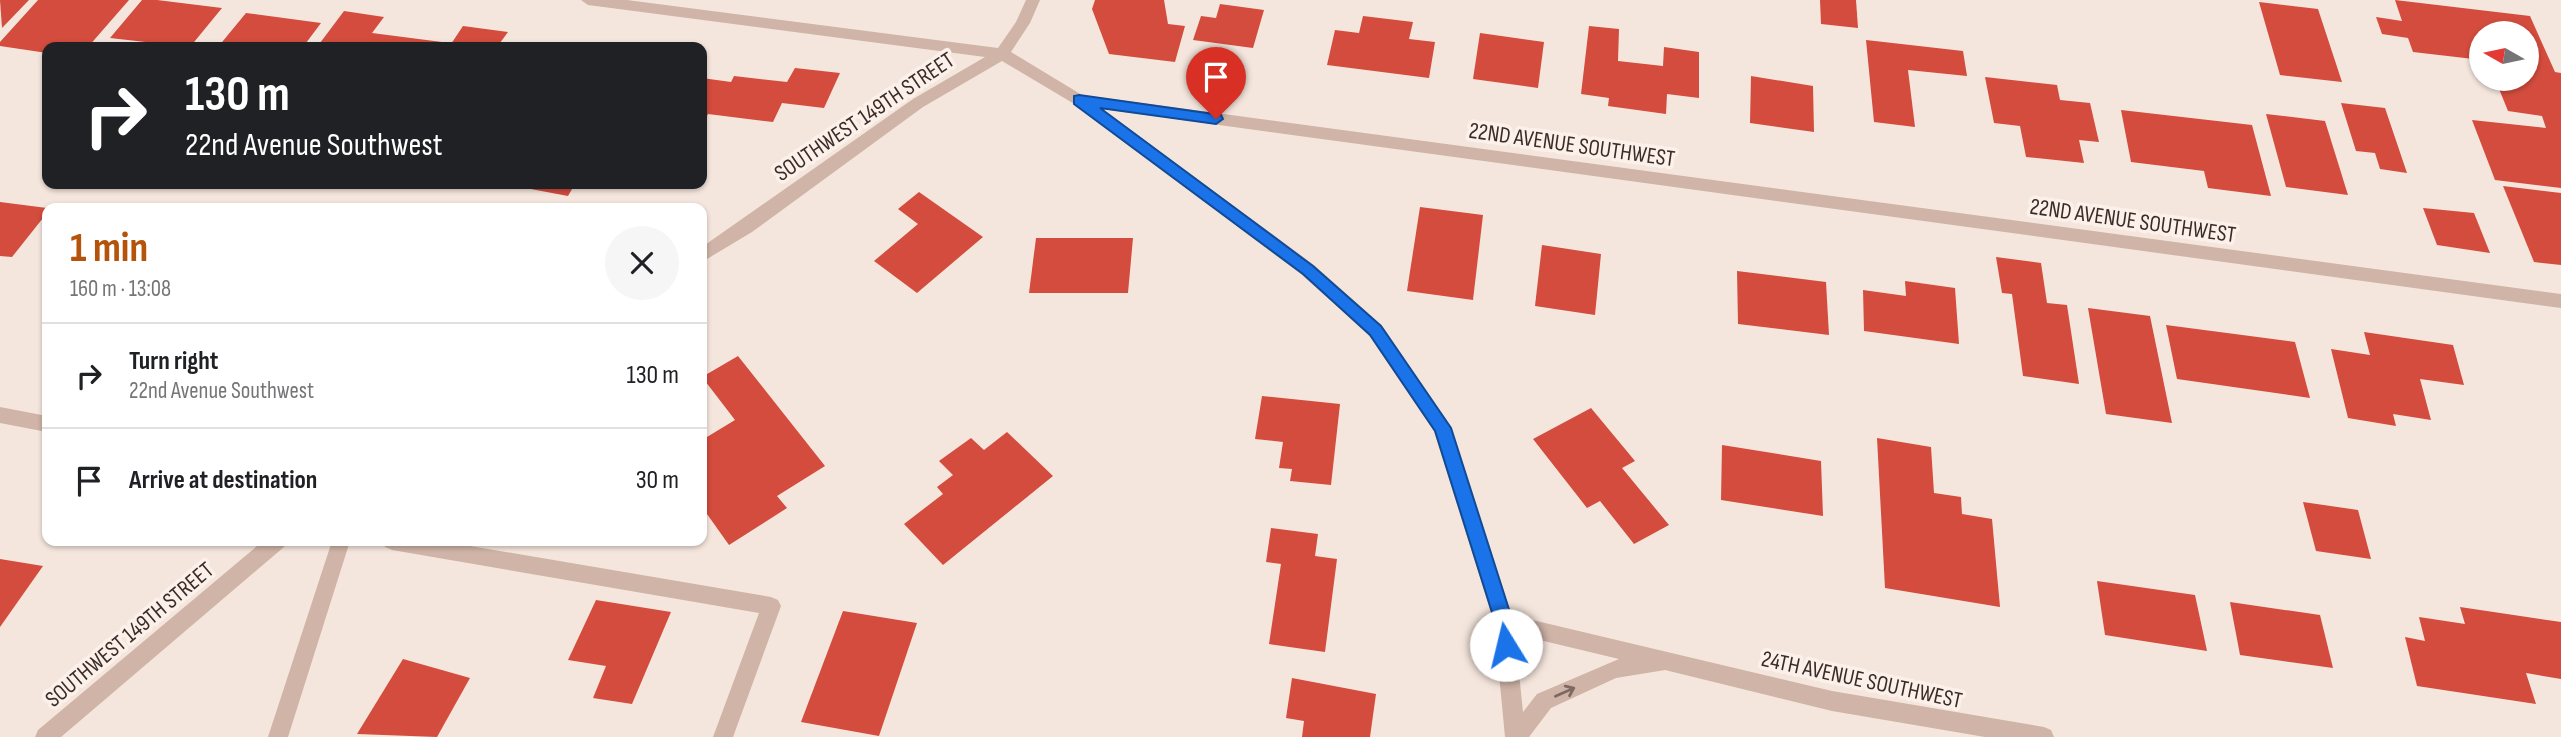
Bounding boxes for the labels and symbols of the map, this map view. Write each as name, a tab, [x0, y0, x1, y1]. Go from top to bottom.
north arrow	[2469, 21, 2539, 91]
street label: SOUTHWEST 149TH STREET	[769, 46, 960, 187]
pin	[1186, 47, 1246, 119]
street label: 22ND AVENUE SOUTHWEST	[1467, 117, 1677, 173]
street label: 22ND AVENUE SOUTHWEST	[2028, 193, 2238, 249]
street label: SOUTHWEST 149TH STREET	[40, 556, 220, 713]
position arrow	[1469, 608, 1543, 682]
street label: 24TH AVENUE SOUTHWEST	[1759, 645, 1965, 715]
one-way arrow	[1554, 685, 1575, 698]

